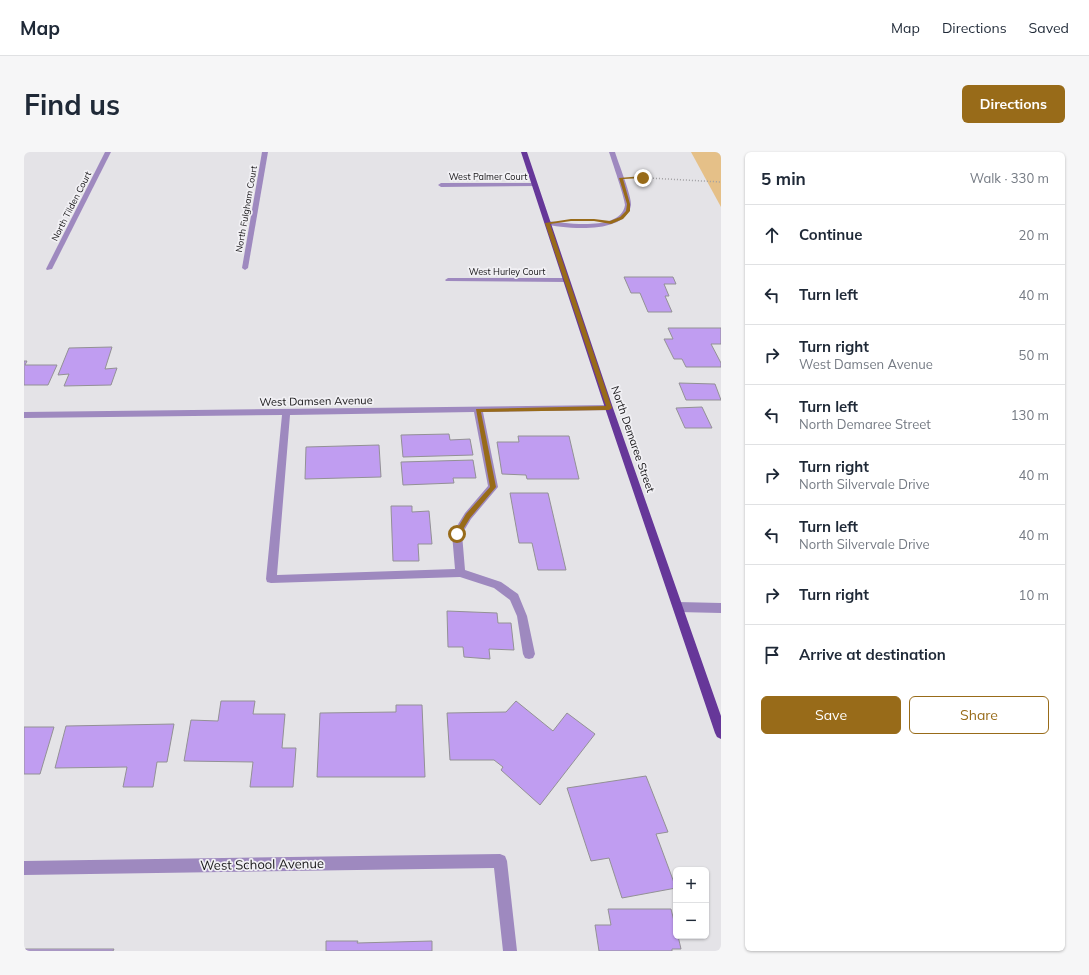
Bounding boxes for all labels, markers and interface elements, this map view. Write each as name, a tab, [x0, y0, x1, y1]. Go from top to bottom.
text: Map	[20, 16, 60, 40]
text: Map	[891, 19, 920, 37]
text: Directions	[942, 19, 1007, 37]
text: Saved	[1029, 19, 1069, 37]
button: Directions	[962, 85, 1065, 123]
text: Find us	[24, 87, 120, 122]
street label: North Fulgham Court	[233, 165, 259, 253]
text: 5 min	[761, 168, 806, 189]
street label: North Tilden Court	[49, 169, 93, 243]
route end	[634, 169, 652, 187]
text: Walk · 330 m	[970, 170, 1049, 186]
street label: West Palmer Court	[449, 171, 527, 182]
icon: ahead	[761, 224, 783, 246]
text: Continue	[799, 225, 862, 244]
text: 20 m	[1019, 227, 1049, 243]
street label: West Hurley Court	[469, 266, 545, 278]
icon: left	[761, 284, 783, 306]
text: Turn left	[799, 285, 858, 304]
text: 40 m	[1019, 287, 1049, 303]
text: Turn right	[799, 337, 869, 356]
icon: right	[761, 344, 783, 366]
text: 50 m	[1019, 347, 1049, 363]
text: West Damsen Avenue	[799, 356, 933, 372]
street label: North Demaree Street	[608, 384, 658, 494]
street label: West Damsen Avenue	[259, 393, 373, 409]
text: Turn left	[799, 397, 858, 416]
icon: left	[761, 404, 783, 426]
text: 130 m	[1011, 407, 1049, 423]
text: North Demaree Street	[799, 416, 931, 432]
text: Turn right	[799, 457, 869, 476]
icon: right	[761, 464, 783, 486]
text: 40 m	[1019, 467, 1049, 483]
text: North Silvervale Drive	[799, 476, 930, 492]
text: Turn left	[799, 517, 858, 536]
icon: left	[761, 524, 783, 546]
route start	[448, 525, 466, 543]
text: 40 m	[1019, 527, 1049, 543]
text: North Silvervale Drive	[799, 536, 930, 552]
icon: right	[761, 584, 783, 606]
text: Turn right	[799, 585, 869, 604]
text: 10 m	[1019, 587, 1049, 603]
icon: arrive	[761, 644, 783, 666]
text: Arrive at destination	[799, 645, 946, 664]
button: Save	[761, 696, 901, 734]
button: Share	[909, 696, 1049, 734]
street label: West School Avenue	[200, 855, 324, 873]
map controls	[673, 867, 709, 939]
button: +	[673, 867, 709, 903]
button: −	[673, 903, 709, 939]

